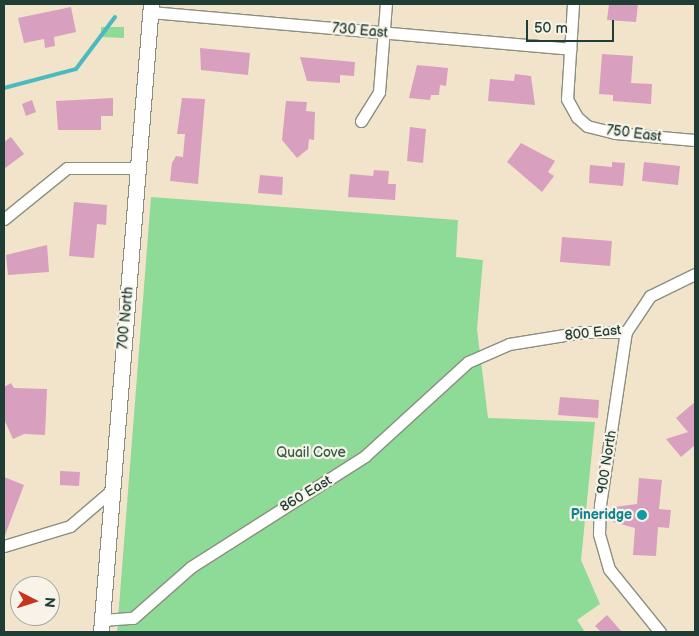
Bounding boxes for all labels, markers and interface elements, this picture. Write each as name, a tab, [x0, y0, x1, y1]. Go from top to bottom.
scale bar	[529, 10, 616, 42]
text: 50 m	[534, 19, 568, 38]
street label: 730 East	[331, 20, 389, 42]
street label: 750 East	[606, 122, 662, 146]
street label: 700 North	[115, 286, 137, 350]
street label: 800 East	[564, 322, 622, 344]
street label: 900 North	[594, 429, 620, 495]
park label: Quail Cove	[276, 445, 346, 461]
street label: 860 East	[277, 472, 335, 516]
place label: Pineridge	[571, 507, 632, 523]
marker: Pineridge	[636, 509, 648, 521]
north arrow	[10, 576, 60, 626]
text: N	[41, 596, 58, 608]

